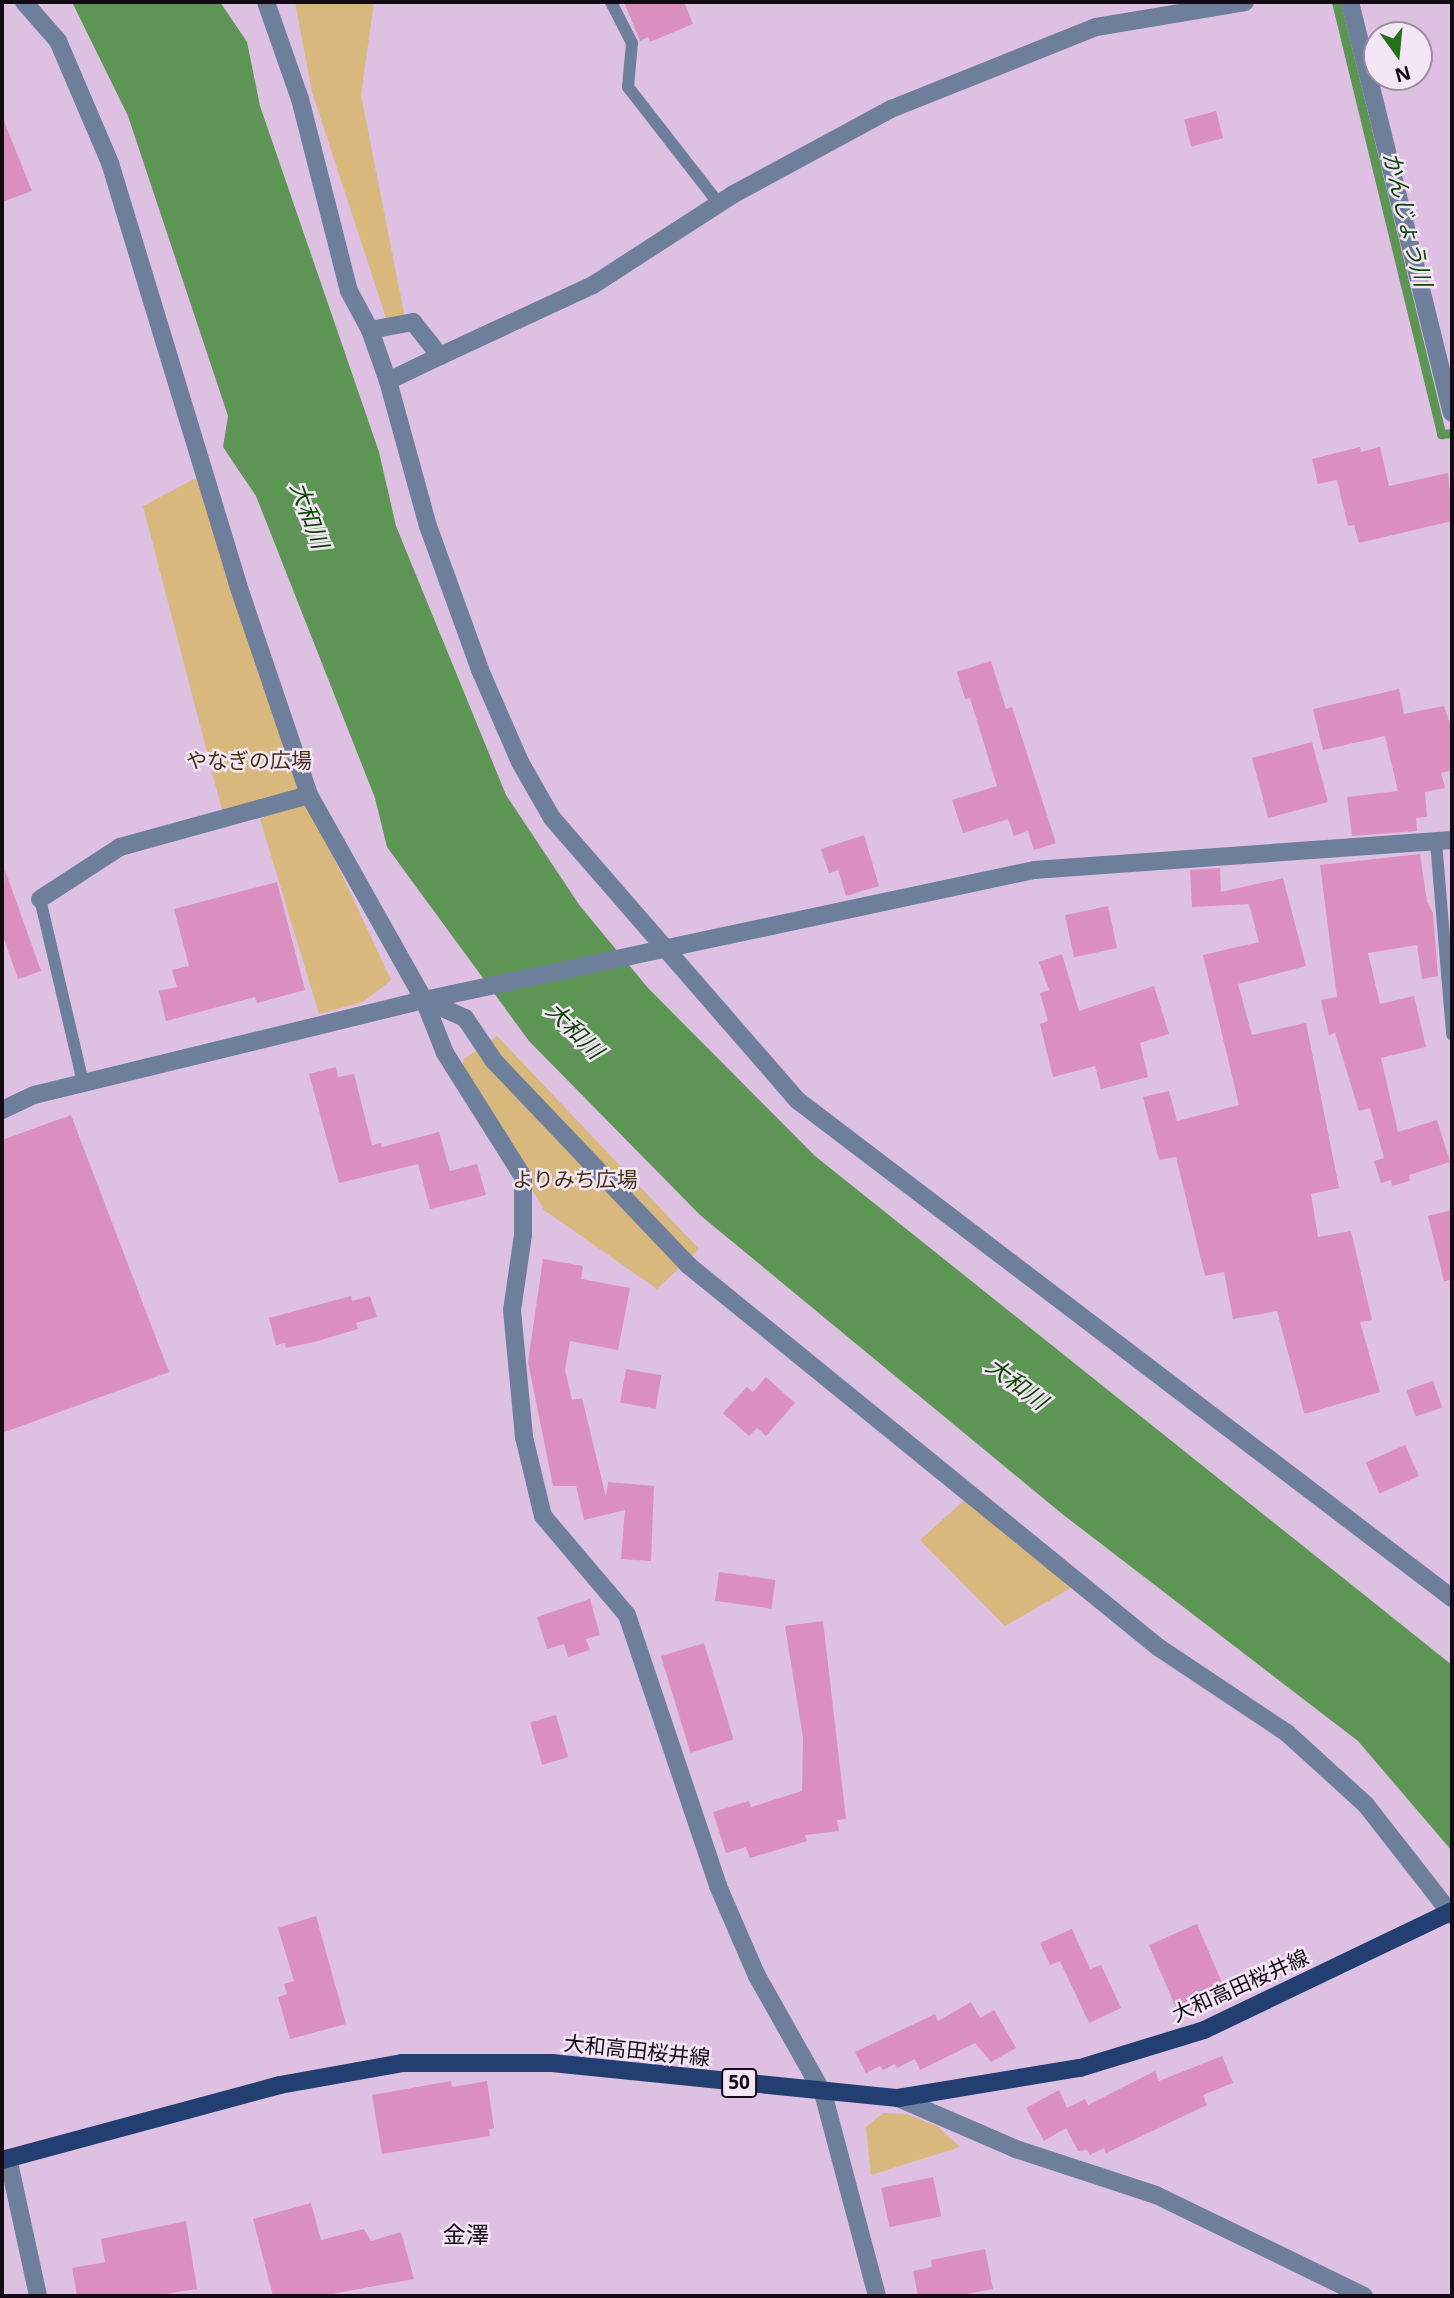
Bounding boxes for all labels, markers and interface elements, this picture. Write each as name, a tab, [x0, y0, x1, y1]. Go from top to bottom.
north arrow	[1363, 21, 1433, 91]
text: N	[1392, 60, 1414, 89]
water label: かんじょう川	[1378, 149, 1438, 289]
water label: 大和川	[285, 478, 335, 552]
park label: やなぎの広場	[186, 747, 312, 773]
water label: 大和川	[541, 996, 609, 1064]
park label: よりみち広場	[512, 1166, 638, 1192]
water label: 大和川	[981, 1351, 1053, 1415]
street label: 大和高田桜井線	[1168, 1944, 1312, 2026]
street label: 大和高田桜井線	[563, 2030, 711, 2070]
road number: 50	[720, 2068, 758, 2098]
district label: 金澤	[443, 2220, 489, 2248]

